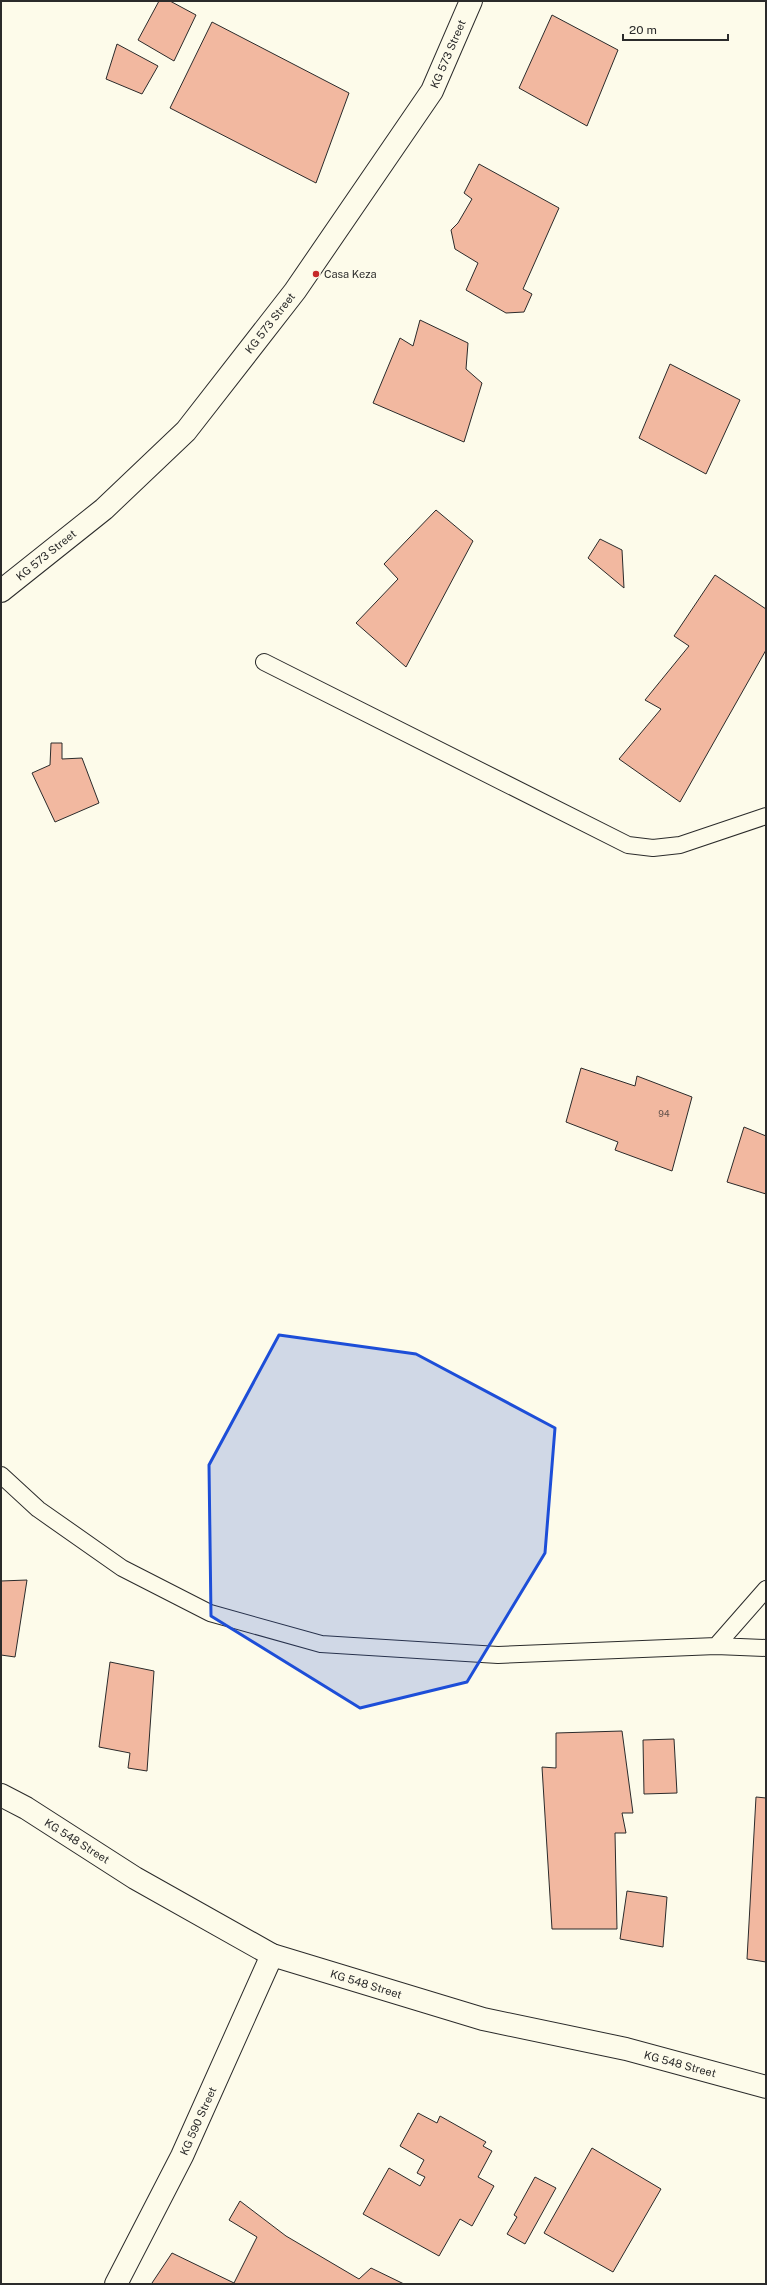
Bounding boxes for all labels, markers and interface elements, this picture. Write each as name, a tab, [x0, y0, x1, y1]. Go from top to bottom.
scale bar	[623, 16, 728, 42]
street label: KG 573 Street	[428, 18, 468, 90]
text: 20 m	[629, 23, 657, 37]
place label: Casa Keza	[324, 268, 377, 280]
marker: Casa Keza	[311, 269, 321, 279]
street label: KG 573 Street	[243, 290, 297, 356]
street label: KG 573 Street	[14, 527, 78, 583]
house number: 94	[658, 1108, 670, 1119]
street label: KG 548 Street	[42, 1816, 112, 1866]
street label: KG 548 Street	[329, 1967, 403, 2001]
street label: KG 548 Street	[643, 2049, 717, 2079]
street label: KG 590 Street	[178, 2085, 218, 2157]

